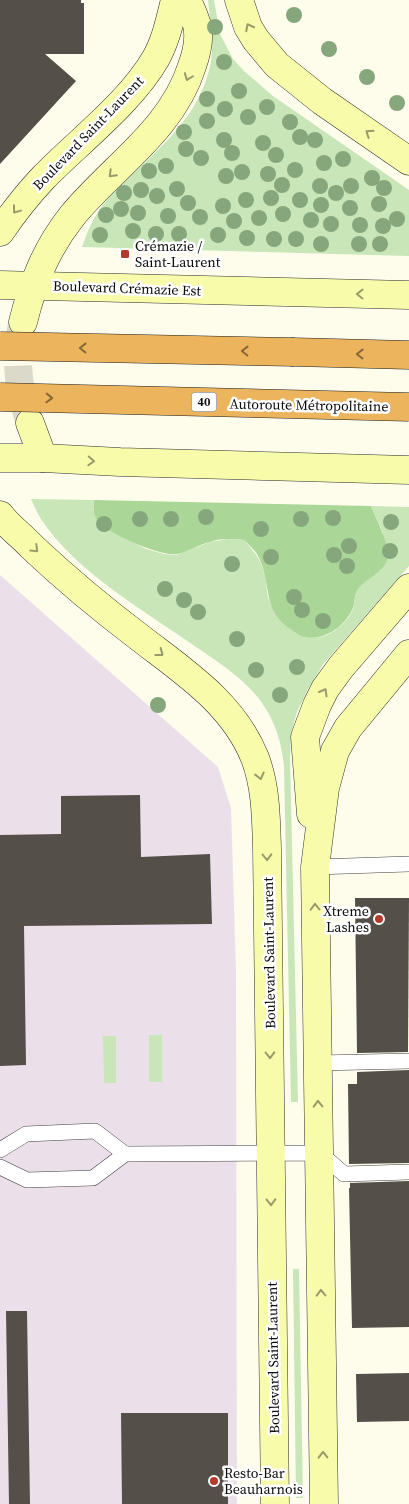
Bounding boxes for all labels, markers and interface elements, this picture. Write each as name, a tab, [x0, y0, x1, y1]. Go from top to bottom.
one-way arrow	[245, 23, 255, 32]
street label: Boulevard Saint-Laurent	[28, 71, 148, 195]
one-way arrow	[184, 73, 194, 81]
one-way arrow	[365, 130, 375, 139]
one-way arrow	[109, 168, 118, 177]
one-way arrow	[13, 204, 22, 214]
place label: Crémazie / Saint-Laurent	[135, 236, 221, 272]
marker: Crémazie / Saint-Laurent	[119, 248, 131, 260]
street label: Boulevard Crémazie Est	[53, 275, 202, 301]
one-way arrow	[356, 289, 364, 299]
one-way arrow	[79, 342, 87, 353]
one-way arrow	[241, 346, 249, 356]
one-way arrow	[356, 348, 364, 359]
road number: 40	[192, 392, 216, 412]
one-way arrow	[45, 393, 53, 403]
street label: Autoroute Métropolitaine	[229, 394, 389, 416]
one-way arrow	[87, 455, 95, 466]
one-way arrow	[29, 543, 38, 552]
one-way arrow	[154, 647, 164, 656]
one-way arrow	[318, 689, 328, 698]
one-way arrow	[254, 771, 265, 780]
one-way arrow	[262, 854, 272, 862]
street label: Boulevard Saint-Laurent	[258, 876, 280, 1029]
place label: Xtreme Lashes	[323, 901, 369, 937]
one-way arrow	[310, 902, 321, 910]
marker: Xtreme Lashes	[373, 913, 385, 925]
one-way arrow	[265, 1052, 275, 1059]
one-way arrow	[313, 1100, 323, 1108]
one-way arrow	[266, 1198, 276, 1206]
street label: Boulevard Saint-Laurent	[262, 1281, 284, 1434]
one-way arrow	[316, 1289, 326, 1296]
one-way arrow	[318, 1451, 328, 1459]
place label: Resto-Bar Beauharnois	[224, 1463, 303, 1499]
marker: Resto-Bar Beauharnois	[208, 1475, 220, 1487]

